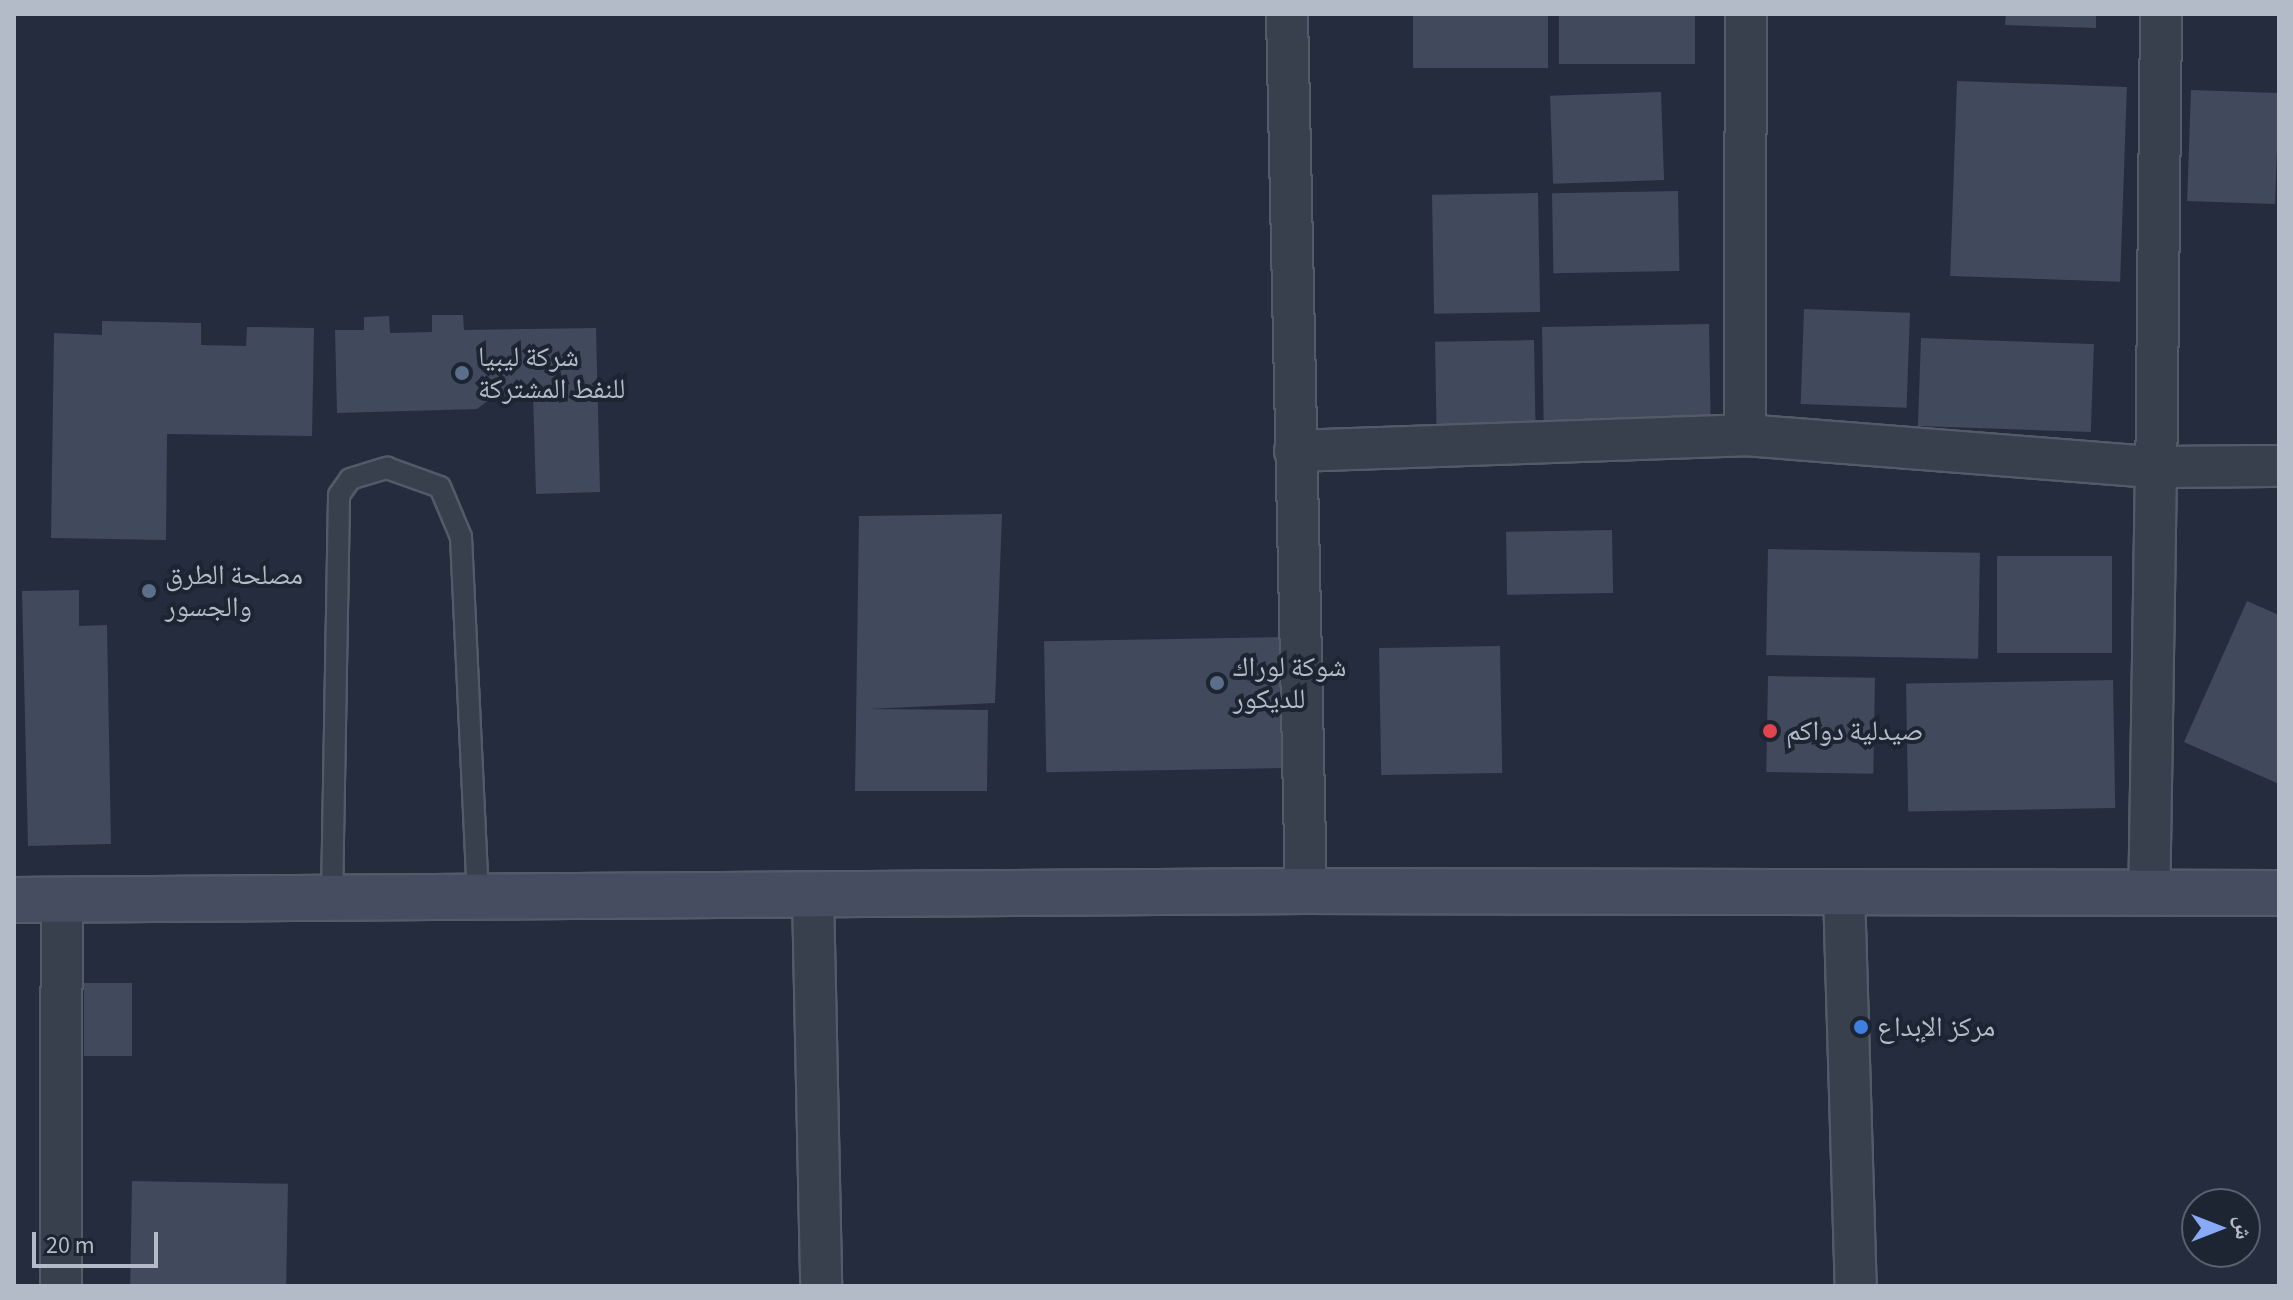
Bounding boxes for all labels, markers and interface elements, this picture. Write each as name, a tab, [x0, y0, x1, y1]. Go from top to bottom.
place label: شركة ليبيا للنفط المشتركة	[478, 340, 626, 406]
marker: شركة ليبيا للنفط المشتركة	[453, 364, 471, 382]
place label: مصلحة الطرق والجسور	[165, 558, 303, 624]
marker: مصلحة الطرق والجسور	[140, 582, 158, 600]
place label: شوكة لوراك للديكور	[1233, 650, 1347, 716]
marker: شوكة لوراك للديكور	[1208, 674, 1226, 692]
place label: صيدلية دواكم	[1786, 714, 1923, 748]
marker: صيدلية دواكم	[1761, 722, 1779, 740]
place label: مركز الإبداع	[1877, 1010, 1995, 1044]
marker: مركز الإبداع	[1852, 1018, 1870, 1036]
north arrow	[2181, 1188, 2261, 1268]
scale bar	[36, 1216, 162, 1266]
text: ش	[2227, 1216, 2259, 1240]
text: 20 m	[46, 1228, 95, 1263]

